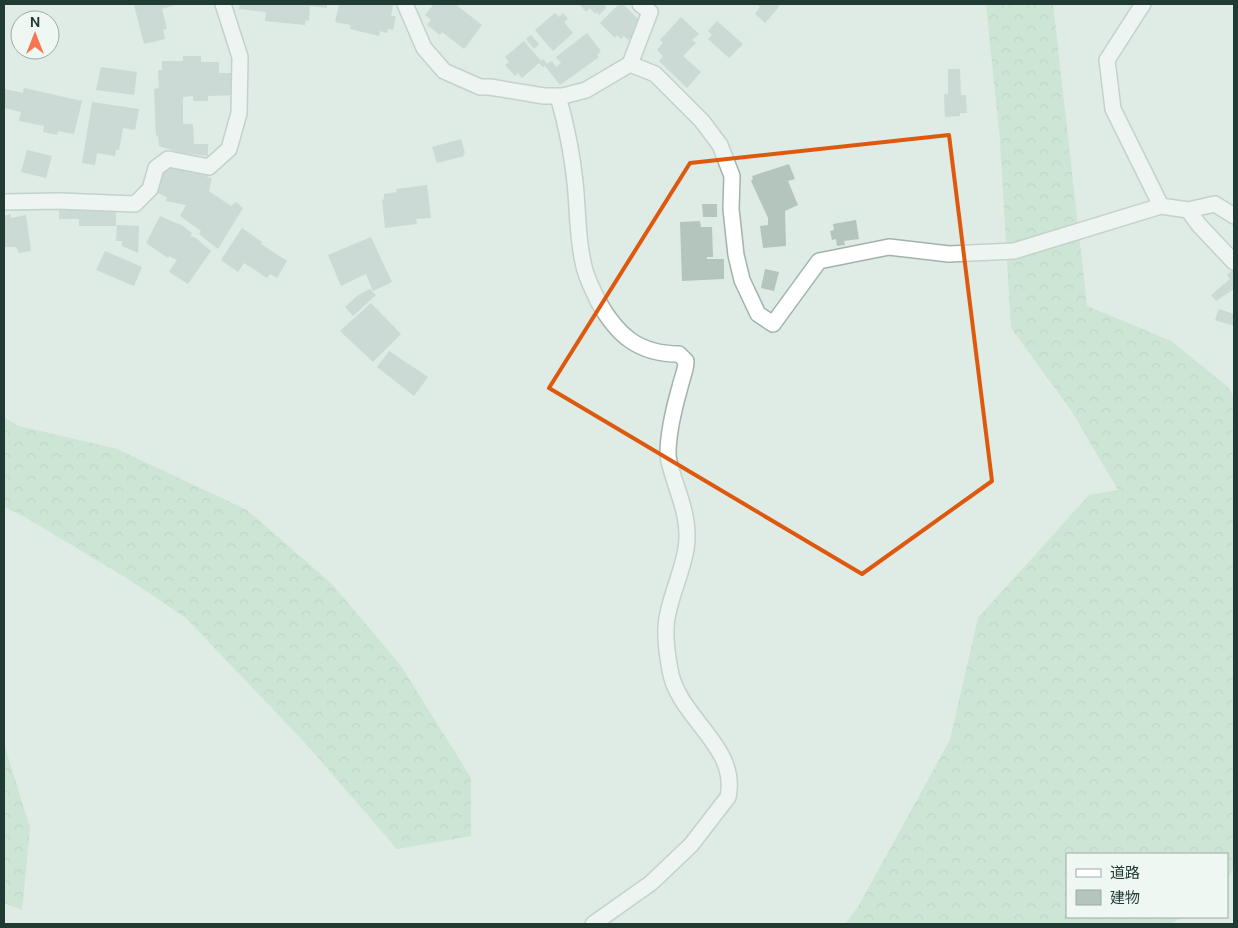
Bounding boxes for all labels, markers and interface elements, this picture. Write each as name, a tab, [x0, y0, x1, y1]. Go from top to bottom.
north arrow	[10, 10, 60, 60]
text: N	[30, 13, 40, 31]
legend	[1066, 853, 1228, 918]
text: 道路	[1110, 863, 1140, 883]
text: 建物	[1110, 888, 1140, 908]

